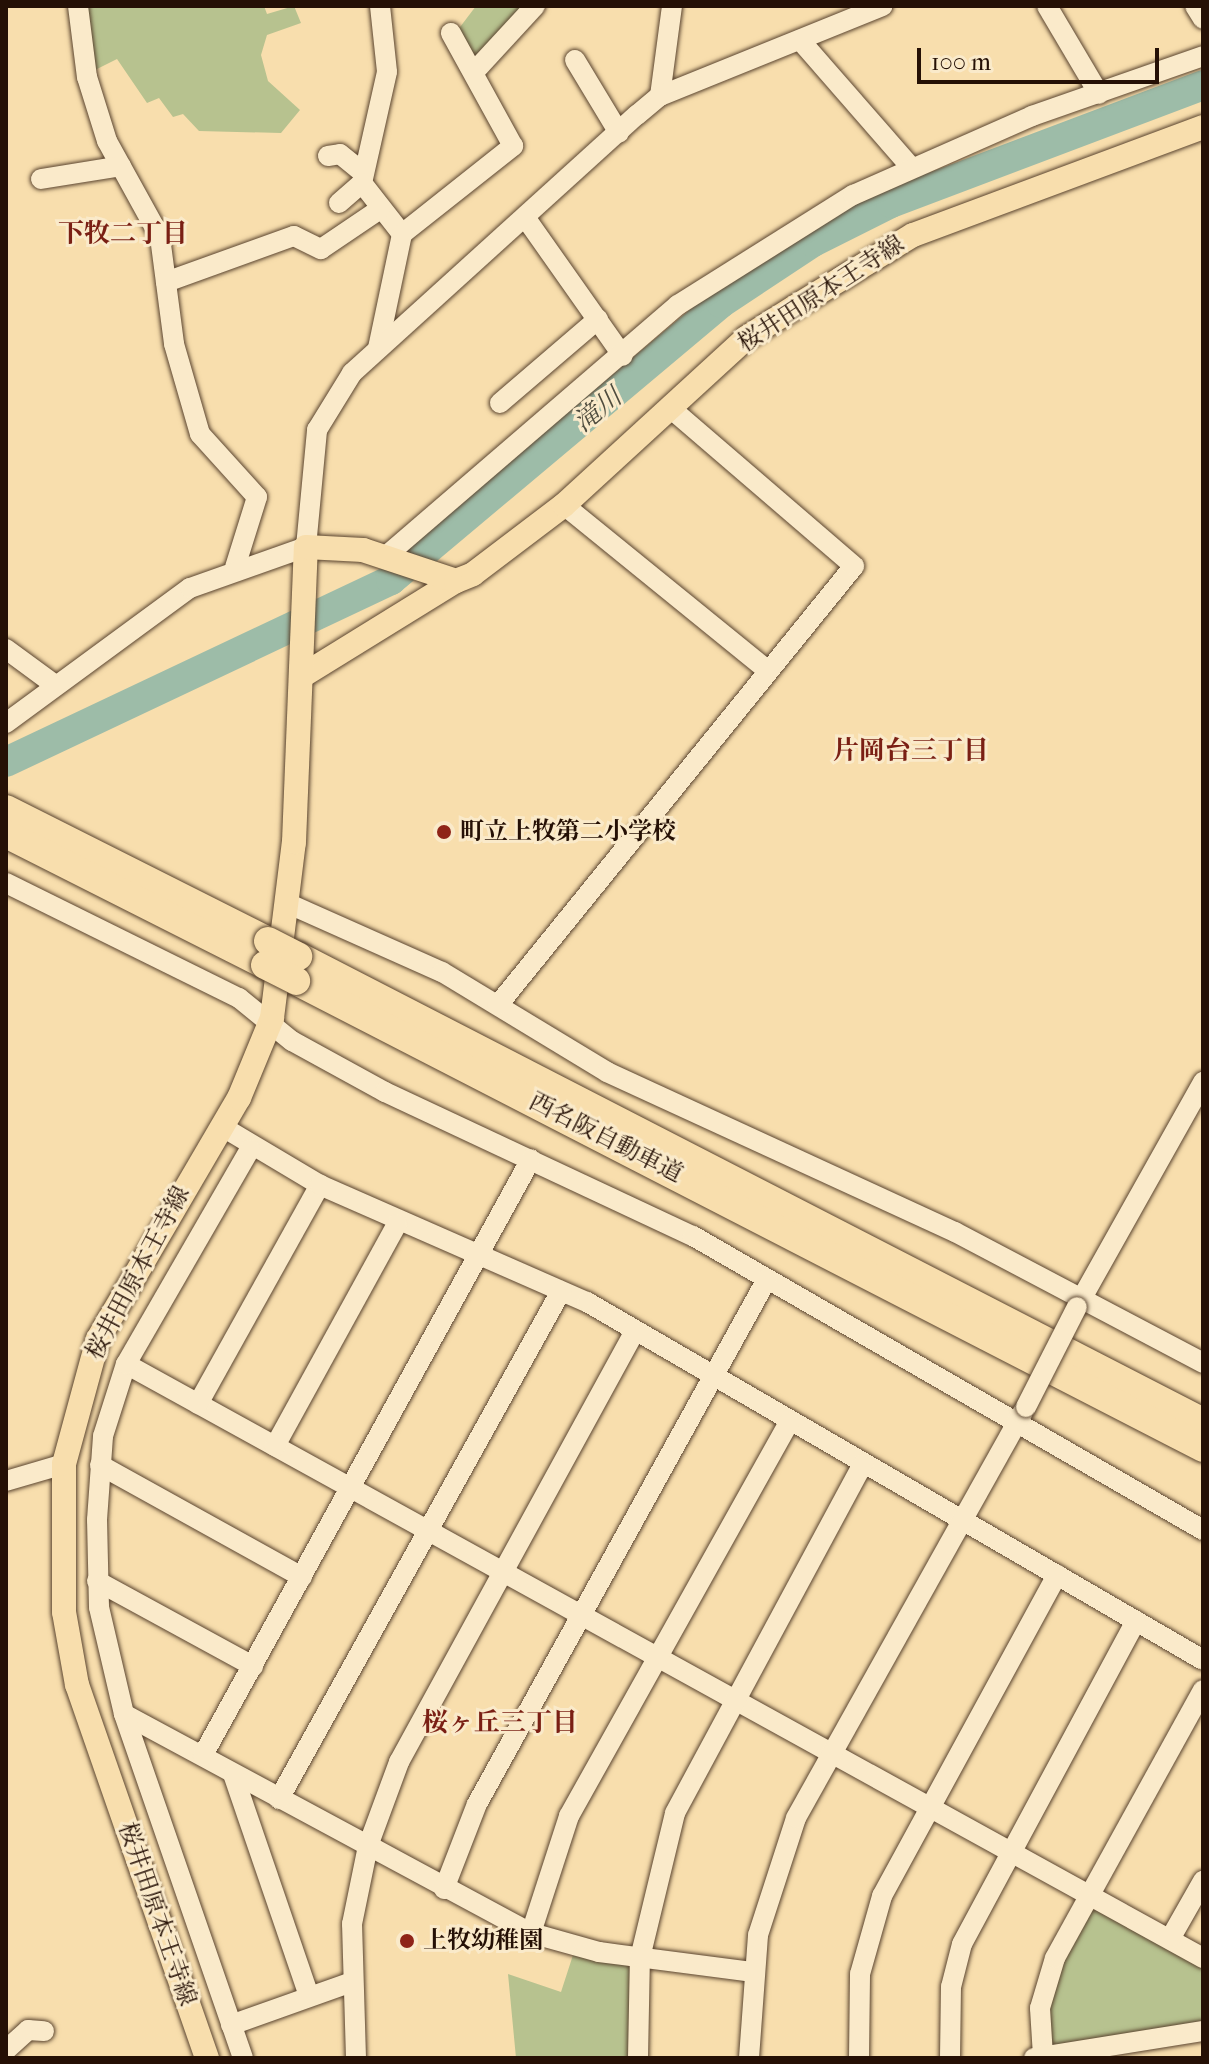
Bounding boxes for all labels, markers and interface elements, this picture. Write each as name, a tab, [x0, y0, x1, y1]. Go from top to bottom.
scale bar	[921, 32, 1163, 82]
text: 100 m	[931, 48, 991, 76]
district label: 下牧二丁目	[58, 218, 188, 250]
street label: 桜井田原本王寺線	[733, 230, 909, 358]
water label: 滝川	[568, 382, 628, 438]
district label: 片岡台三丁目	[833, 735, 989, 767]
place label: 町立上牧第二小学校	[460, 818, 676, 846]
marker: 町立上牧第二小学校	[435, 823, 453, 841]
street label: 西名阪自動車道	[525, 1087, 687, 1189]
street label: 桜井田原本王寺線	[80, 1181, 196, 1365]
district label: 桜ヶ丘三丁目	[422, 1707, 578, 1739]
street label: 桜井田原本王寺線	[112, 1819, 202, 2009]
place label: 上牧幼稚園	[423, 1927, 543, 1955]
marker: 上牧幼稚園	[398, 1932, 416, 1950]

